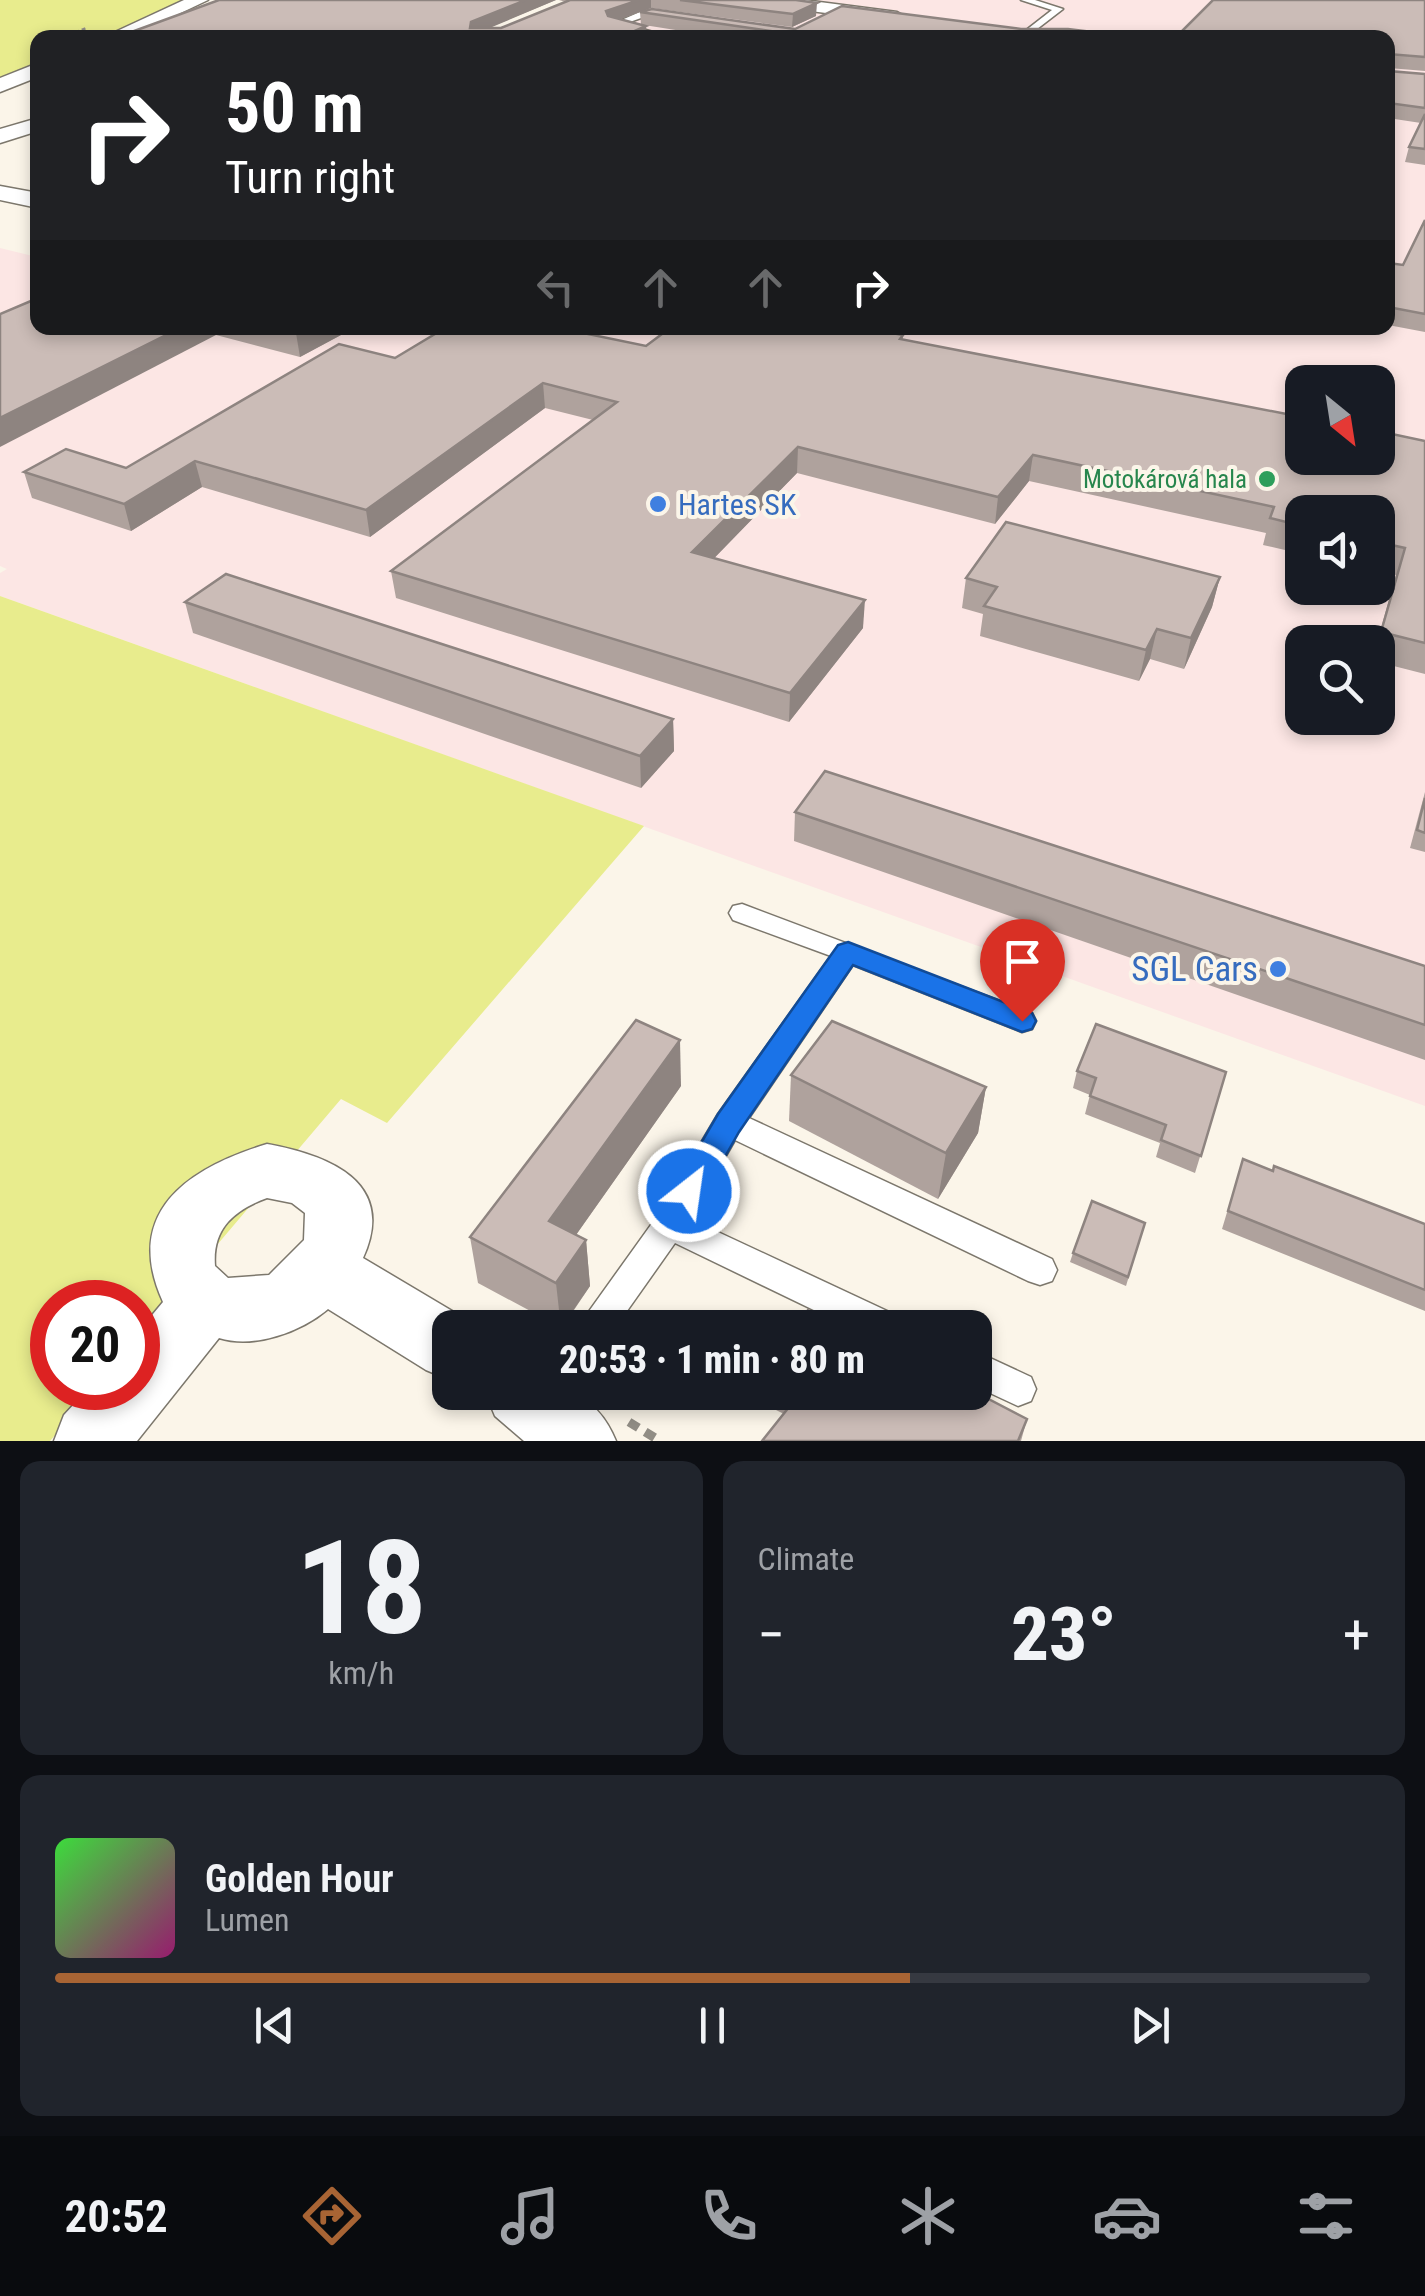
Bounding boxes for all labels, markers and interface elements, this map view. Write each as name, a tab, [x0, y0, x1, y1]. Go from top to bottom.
text: 50 m	[225, 67, 364, 149]
icon: right	[60, 70, 190, 200]
text: Turn right	[225, 151, 395, 204]
icon: left	[528, 260, 583, 315]
icon: ahead	[633, 260, 688, 315]
icon: ahead	[738, 260, 793, 315]
icon: right	[843, 260, 898, 315]
north arrow	[1285, 365, 1395, 475]
map controls	[1285, 365, 1395, 735]
place label: Motokárová hala	[1083, 465, 1247, 494]
marker: Motokárová hala	[1256, 468, 1278, 490]
place label: Hartes SK	[678, 487, 797, 522]
marker: Hartes SK	[647, 493, 669, 515]
button: sound	[1285, 495, 1395, 605]
button: search	[1285, 625, 1395, 735]
pin	[980, 919, 1065, 1022]
icon: arrive	[995, 934, 1050, 989]
place label: SGL Cars	[1131, 949, 1258, 990]
marker: SGL Cars	[1267, 958, 1289, 980]
position arrow	[637, 1139, 741, 1243]
speed limit sign: 20	[30, 1280, 160, 1410]
text: 20:53 · 1 min · 80 m	[559, 1338, 865, 1382]
text: 18	[296, 1512, 427, 1665]
text: Climate	[758, 1540, 854, 1578]
text: 23°	[1011, 1590, 1117, 1678]
text: −	[758, 1603, 785, 1667]
text: +	[1343, 1603, 1370, 1667]
text: km/h	[328, 1654, 394, 1692]
text: Golden Hour	[205, 1857, 394, 1901]
text: Lumen	[205, 1901, 290, 1939]
icon: previous	[247, 1998, 302, 2053]
icon: pause	[685, 1998, 740, 2053]
icon: next	[1123, 1998, 1178, 2053]
icon: directions	[297, 2181, 367, 2251]
icon: music	[495, 2181, 565, 2251]
icon: phone	[694, 2181, 764, 2251]
icon: climate	[893, 2181, 963, 2251]
icon: car	[1092, 2181, 1162, 2251]
icon: filters	[1291, 2181, 1361, 2251]
text: 20:52	[64, 2190, 168, 2243]

